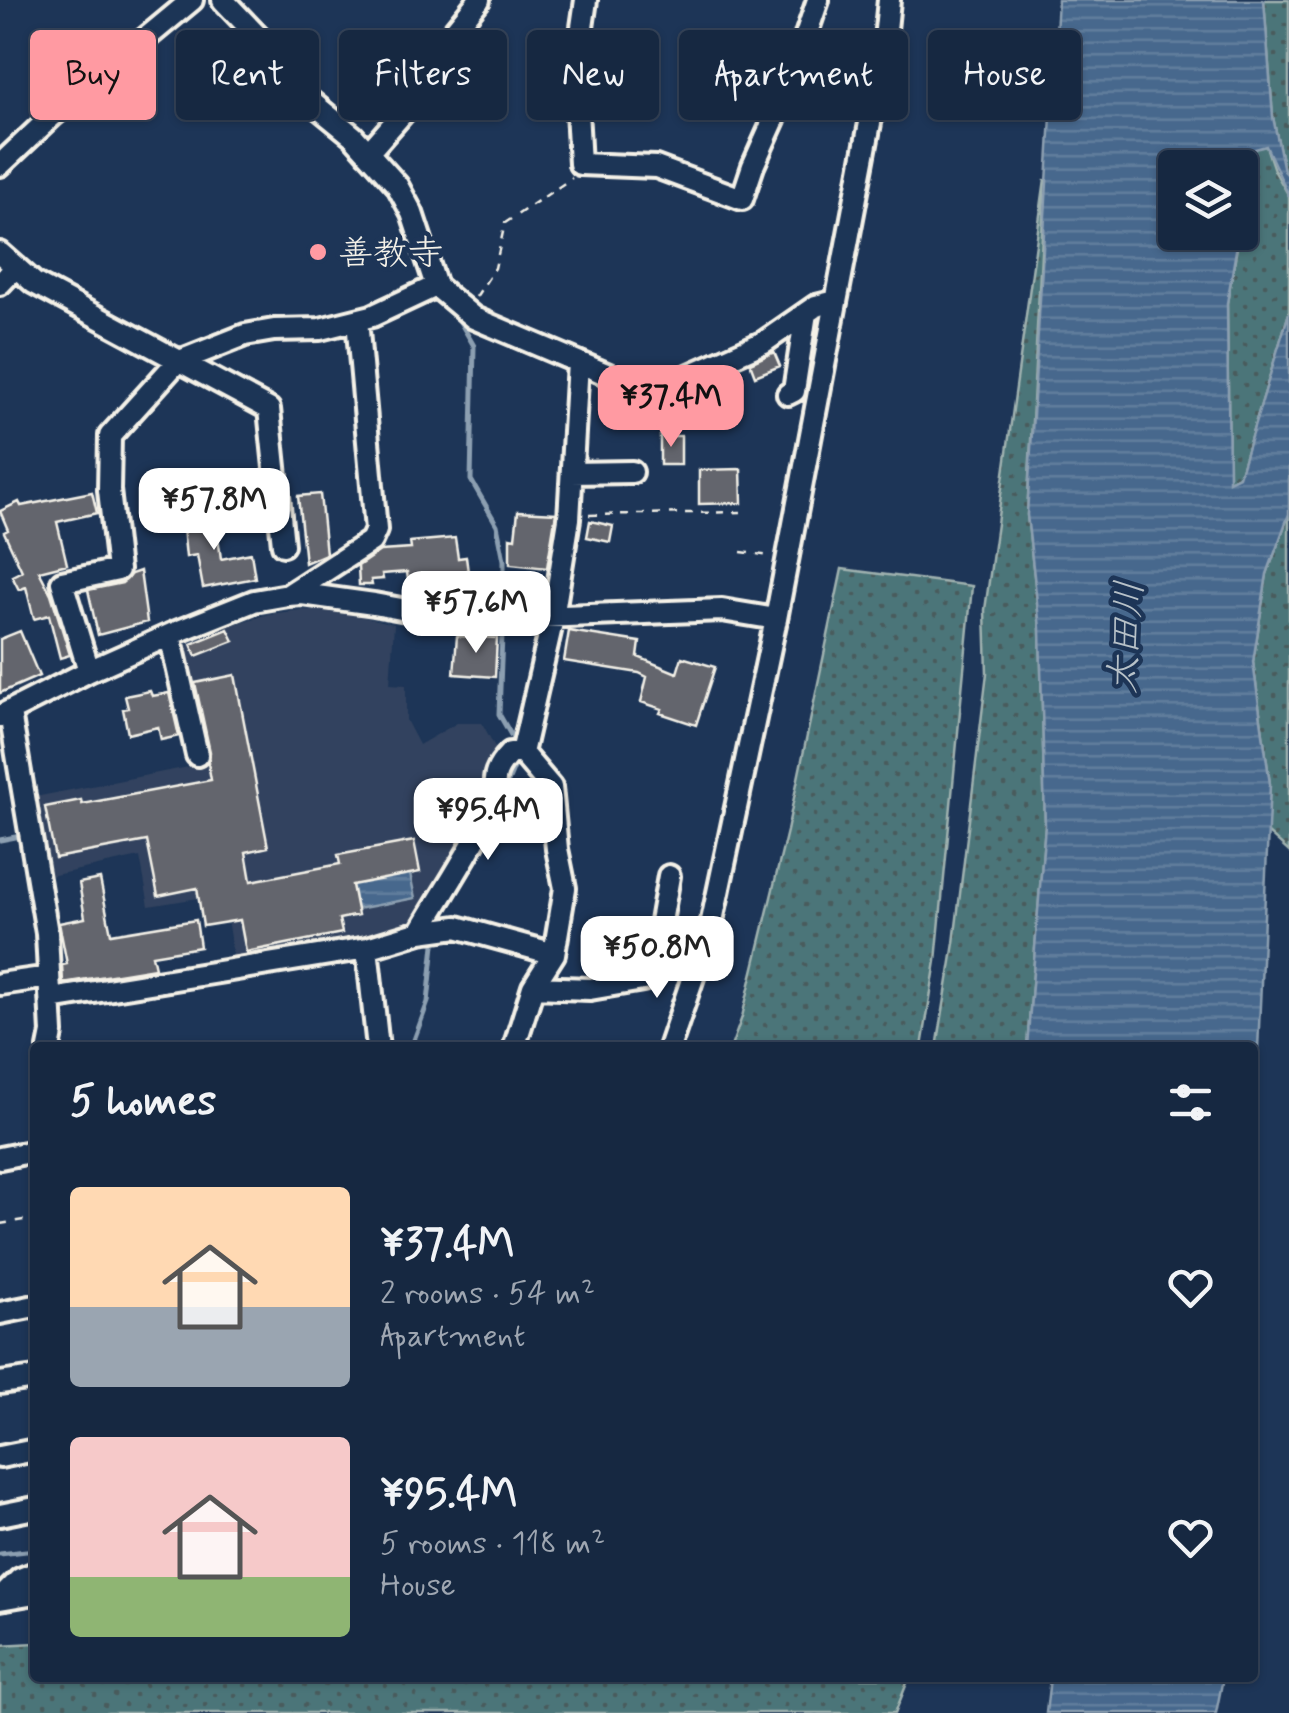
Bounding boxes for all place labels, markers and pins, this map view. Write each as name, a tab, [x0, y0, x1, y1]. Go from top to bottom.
place label: 善教寺	[338, 231, 443, 277]
marker: 善教寺	[307, 241, 329, 263]
pin: ¥37.4M	[590, 365, 752, 450]
pin: ¥57.8M	[133, 468, 295, 553]
pin: ¥57.6M	[395, 571, 557, 656]
pin: ¥95.4M	[407, 778, 569, 863]
pin: ¥50.8M	[576, 916, 738, 1001]

